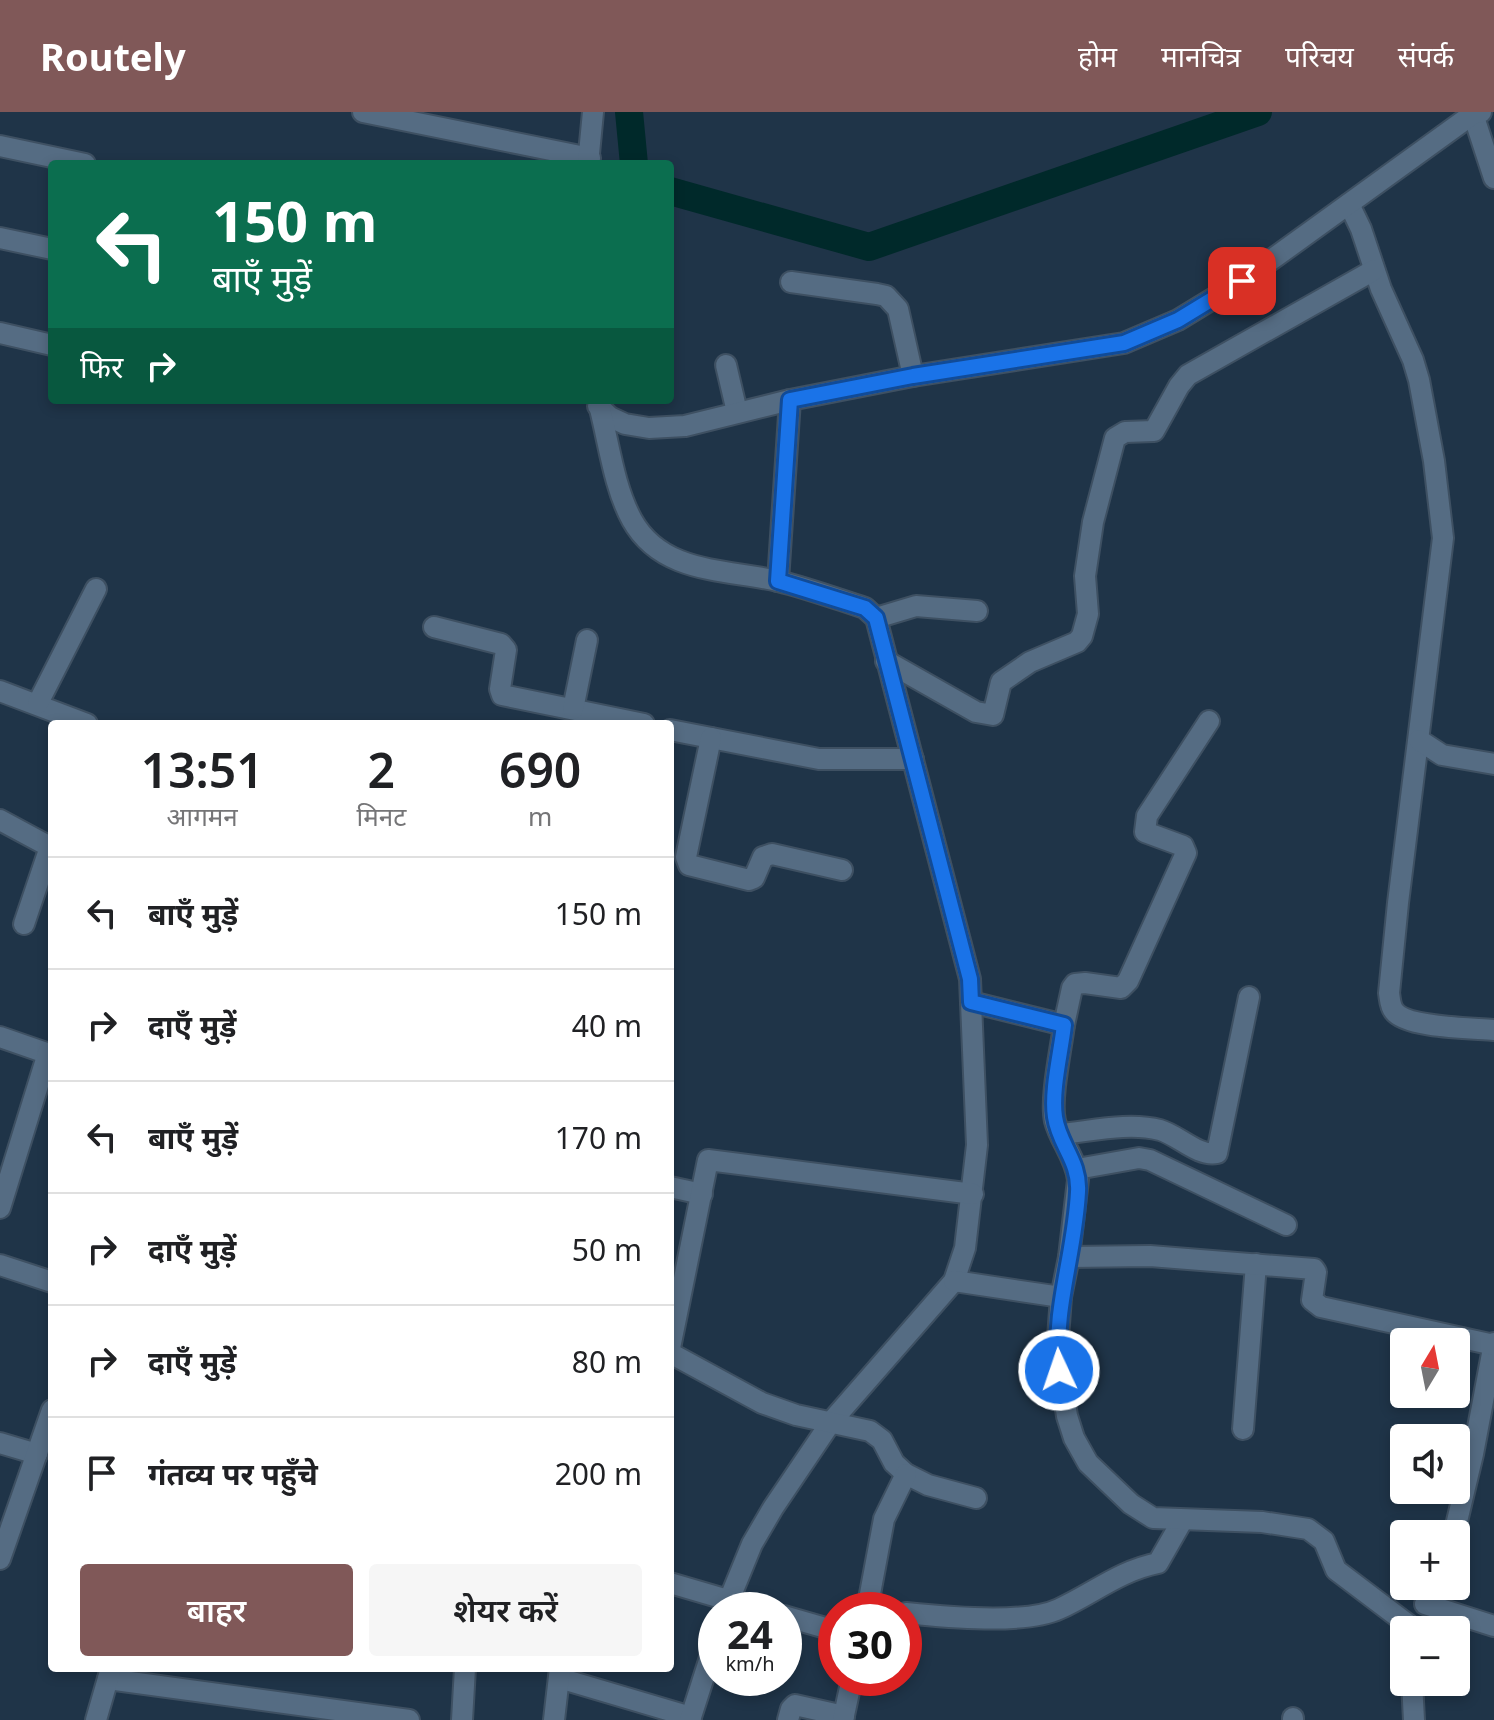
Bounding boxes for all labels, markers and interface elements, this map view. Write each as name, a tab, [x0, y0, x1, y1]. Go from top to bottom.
text: Routely	[40, 30, 186, 82]
text: होम	[1078, 37, 1117, 75]
text: मानचित्र	[1161, 37, 1241, 75]
text: परिचय	[1285, 37, 1354, 75]
text: संपर्क	[1398, 37, 1454, 75]
text: 150 m	[212, 182, 377, 258]
icon: left	[80, 192, 184, 296]
pin	[1208, 247, 1276, 315]
text: बाएँ मुड़ें	[212, 254, 312, 303]
icon: arrive	[1220, 259, 1264, 303]
icon: right	[139, 344, 183, 388]
text: फिर	[80, 346, 123, 387]
text: 13:51	[141, 737, 264, 802]
text: 2	[368, 737, 395, 802]
text: 690	[499, 737, 581, 802]
text: आगमन	[167, 798, 238, 834]
text: मिनट	[356, 798, 406, 834]
text: m	[528, 798, 552, 834]
icon: left	[80, 891, 124, 935]
text: बाएँ मुड़ें	[148, 893, 238, 934]
text: 150 m	[555, 893, 642, 934]
icon: right	[80, 1003, 124, 1047]
text: दाएँ मुड़ें	[148, 1005, 236, 1046]
text: 40 m	[572, 1005, 642, 1046]
icon: left	[80, 1115, 124, 1159]
text: बाएँ मुड़ें	[148, 1117, 238, 1158]
text: 170 m	[555, 1117, 642, 1158]
icon: right	[80, 1227, 124, 1271]
text: दाएँ मुड़ें	[148, 1229, 236, 1270]
text: 50 m	[572, 1229, 642, 1270]
position arrow	[1017, 1328, 1101, 1412]
north arrow	[1390, 1328, 1470, 1408]
map controls	[1390, 1328, 1470, 1696]
icon: right	[80, 1339, 124, 1383]
text: दाएँ मुड़ें	[148, 1341, 236, 1382]
text: 80 m	[572, 1341, 642, 1382]
button: sound	[1390, 1424, 1470, 1504]
icon: arrive	[80, 1451, 124, 1495]
text: गंतव्य पर पहुँचे	[148, 1453, 318, 1494]
text: 200 m	[555, 1453, 642, 1494]
button: +	[1390, 1520, 1470, 1600]
button: बाहर	[80, 1564, 353, 1656]
button: शेयर करें	[369, 1564, 642, 1656]
speed limit sign: 30	[818, 1592, 922, 1696]
text: 24	[727, 1606, 773, 1661]
button: −	[1390, 1616, 1470, 1696]
text: km/h	[725, 1650, 775, 1677]

